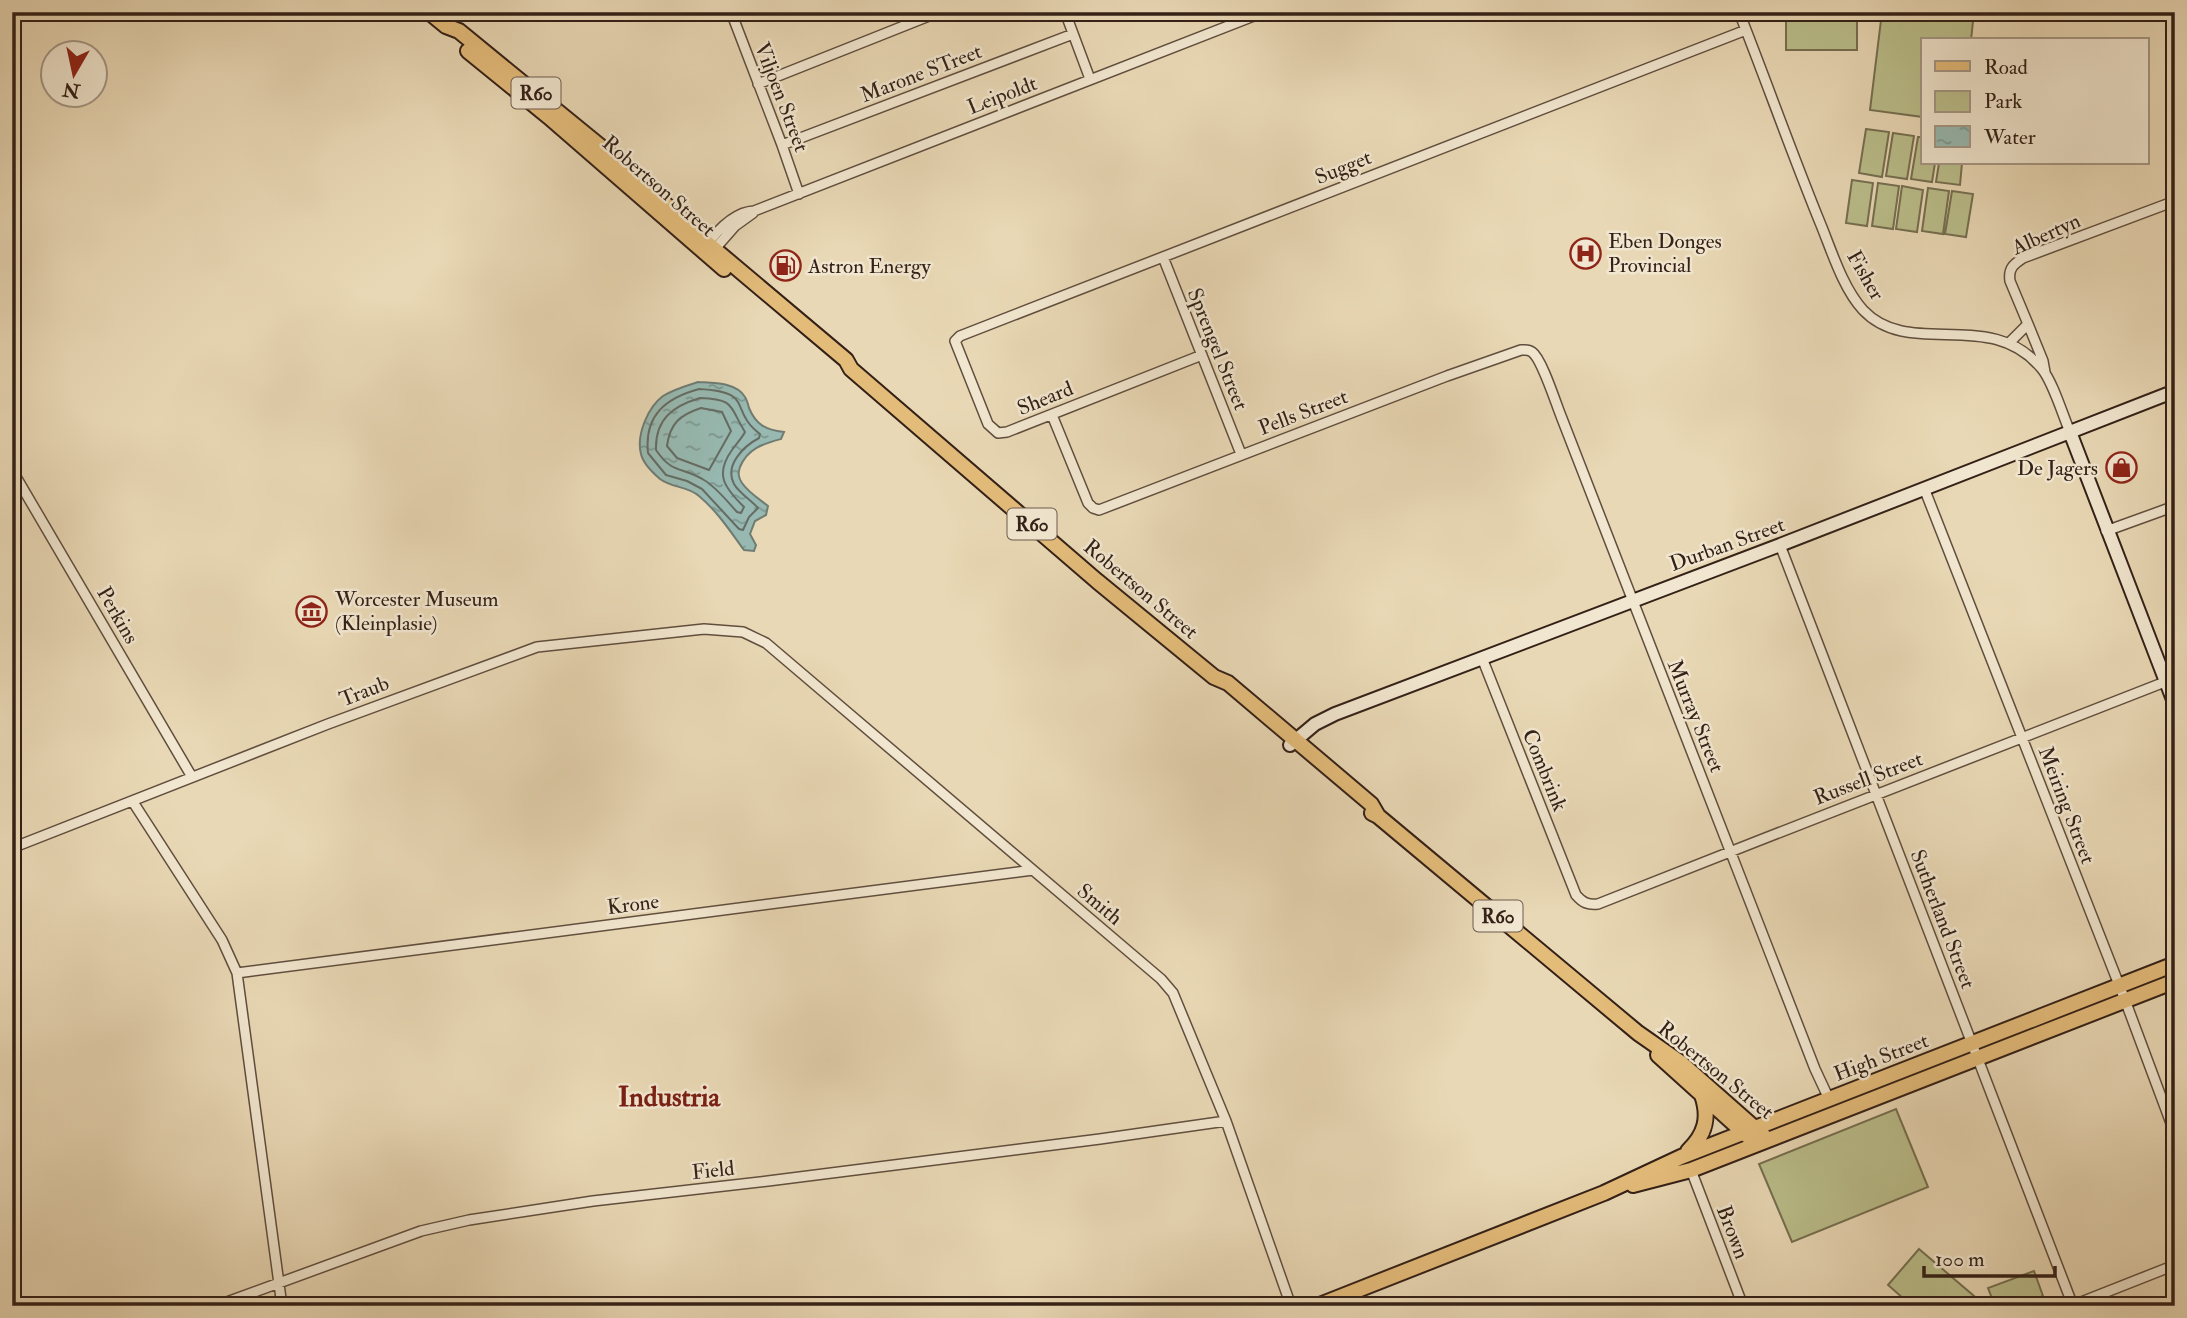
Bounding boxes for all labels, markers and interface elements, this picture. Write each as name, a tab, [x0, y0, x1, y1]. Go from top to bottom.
north arrow	[38, 38, 108, 108]
street label: Viljoen Street	[748, 38, 815, 156]
street label: Marone STreet	[857, 38, 986, 109]
legend	[1921, 38, 2148, 164]
text: Road	[1984, 54, 2029, 81]
street label: Leipoldt	[963, 70, 1041, 121]
text: N	[60, 76, 83, 103]
road number: R60	[512, 78, 560, 108]
text: Park	[1984, 88, 2022, 115]
text: Water	[1983, 124, 2036, 151]
street label: Robertson Street	[596, 130, 721, 243]
street label: Sugget	[1311, 144, 1376, 191]
street label: Albertyn	[2007, 207, 2085, 262]
place label: Eben Donges Provincial	[1608, 228, 1722, 279]
hospital icon: Eben Donges Provincial	[1568, 236, 1602, 270]
street label: Fisher	[1841, 245, 1891, 305]
fuel station icon: Astron Energy	[768, 249, 802, 283]
place label: Astron Energy	[807, 253, 931, 280]
street label: Sprengel Street	[1181, 284, 1254, 414]
street label: Sheard	[1013, 375, 1078, 422]
street label: Pells Street	[1255, 383, 1352, 442]
shop icon: De Jagers	[2104, 451, 2138, 485]
place label: De Jagers	[2017, 455, 2098, 482]
road number: R60	[1007, 509, 1056, 540]
street label: Durban Street	[1666, 511, 1789, 578]
street label: Robertson Street	[1078, 533, 1204, 645]
street label: Perkins	[90, 582, 145, 649]
place label: Worcester Museum (Kleinplasie)	[334, 586, 499, 637]
museum icon: Worcester Museum (Kleinplasie)	[295, 594, 329, 628]
street label: Murray Street	[1661, 656, 1730, 777]
street label: Traub	[336, 670, 393, 713]
street label: Combrink	[1516, 725, 1573, 815]
street label: Meiring Street	[2032, 742, 2101, 868]
street label: Russell Street	[1810, 745, 1927, 812]
street label: Sutherland Street	[1904, 846, 1982, 993]
street label: Smith	[1071, 878, 1128, 931]
street label: Krone	[606, 888, 661, 921]
road number: R60	[1474, 900, 1522, 932]
street label: Robertson Street	[1652, 1015, 1779, 1126]
street label: High Street	[1830, 1027, 1932, 1088]
district label: Industria	[618, 1080, 721, 1115]
street label: Field	[690, 1155, 736, 1186]
street label: Brown	[1710, 1202, 1755, 1263]
scale bar	[1924, 1234, 2056, 1278]
text: 100 m	[1935, 1246, 1985, 1273]

